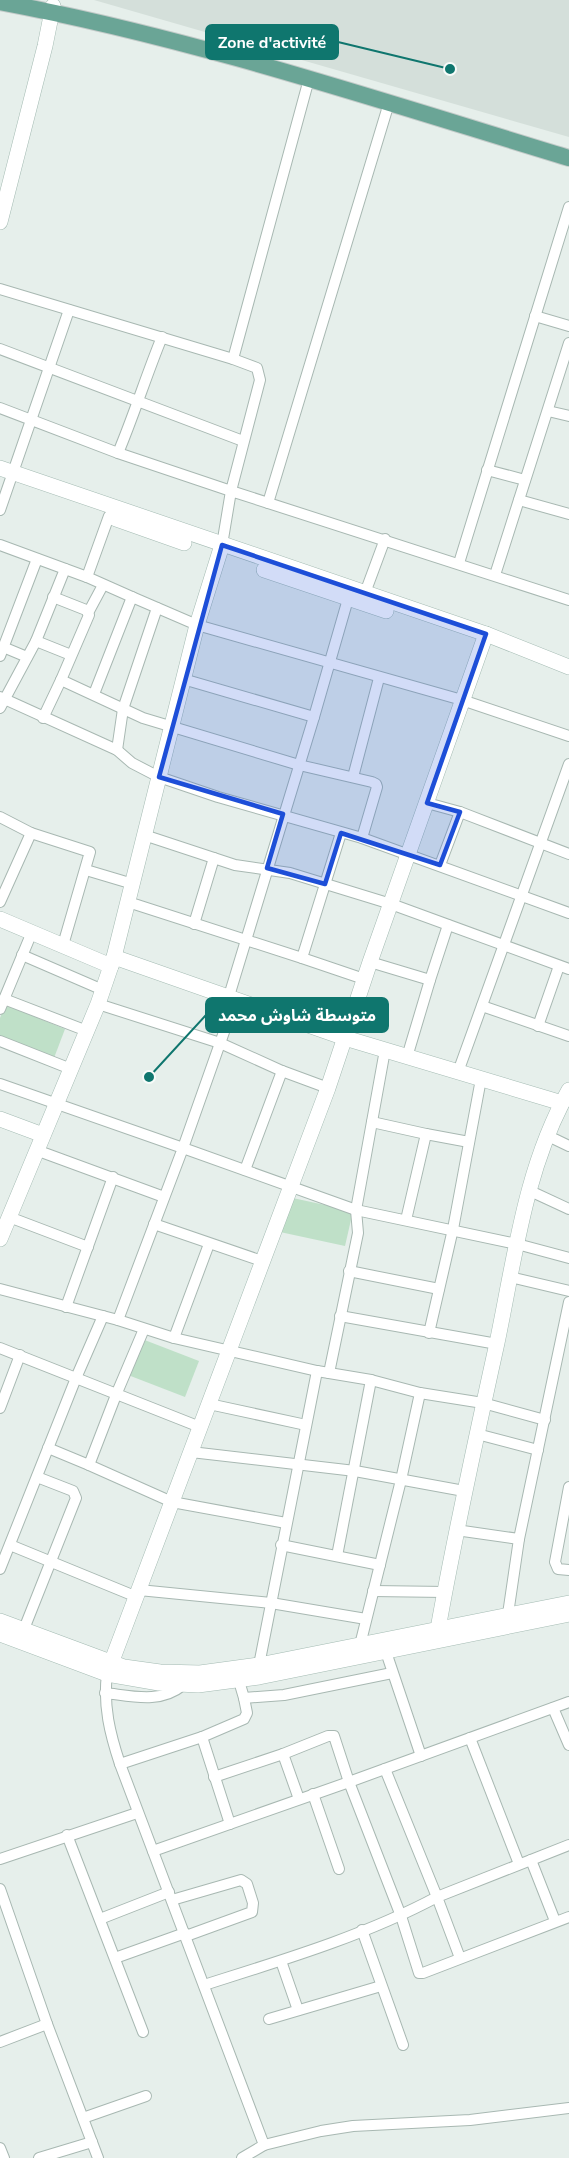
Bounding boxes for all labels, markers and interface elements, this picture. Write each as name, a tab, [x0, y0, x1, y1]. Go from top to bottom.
callout: Zone d'activité	[206, 25, 338, 59]
text: Zone d'activité	[218, 32, 326, 54]
callout: متوسطة شاوش محمد	[206, 998, 388, 1032]
text: متوسطة شاوش محمد	[218, 1005, 376, 1027]

